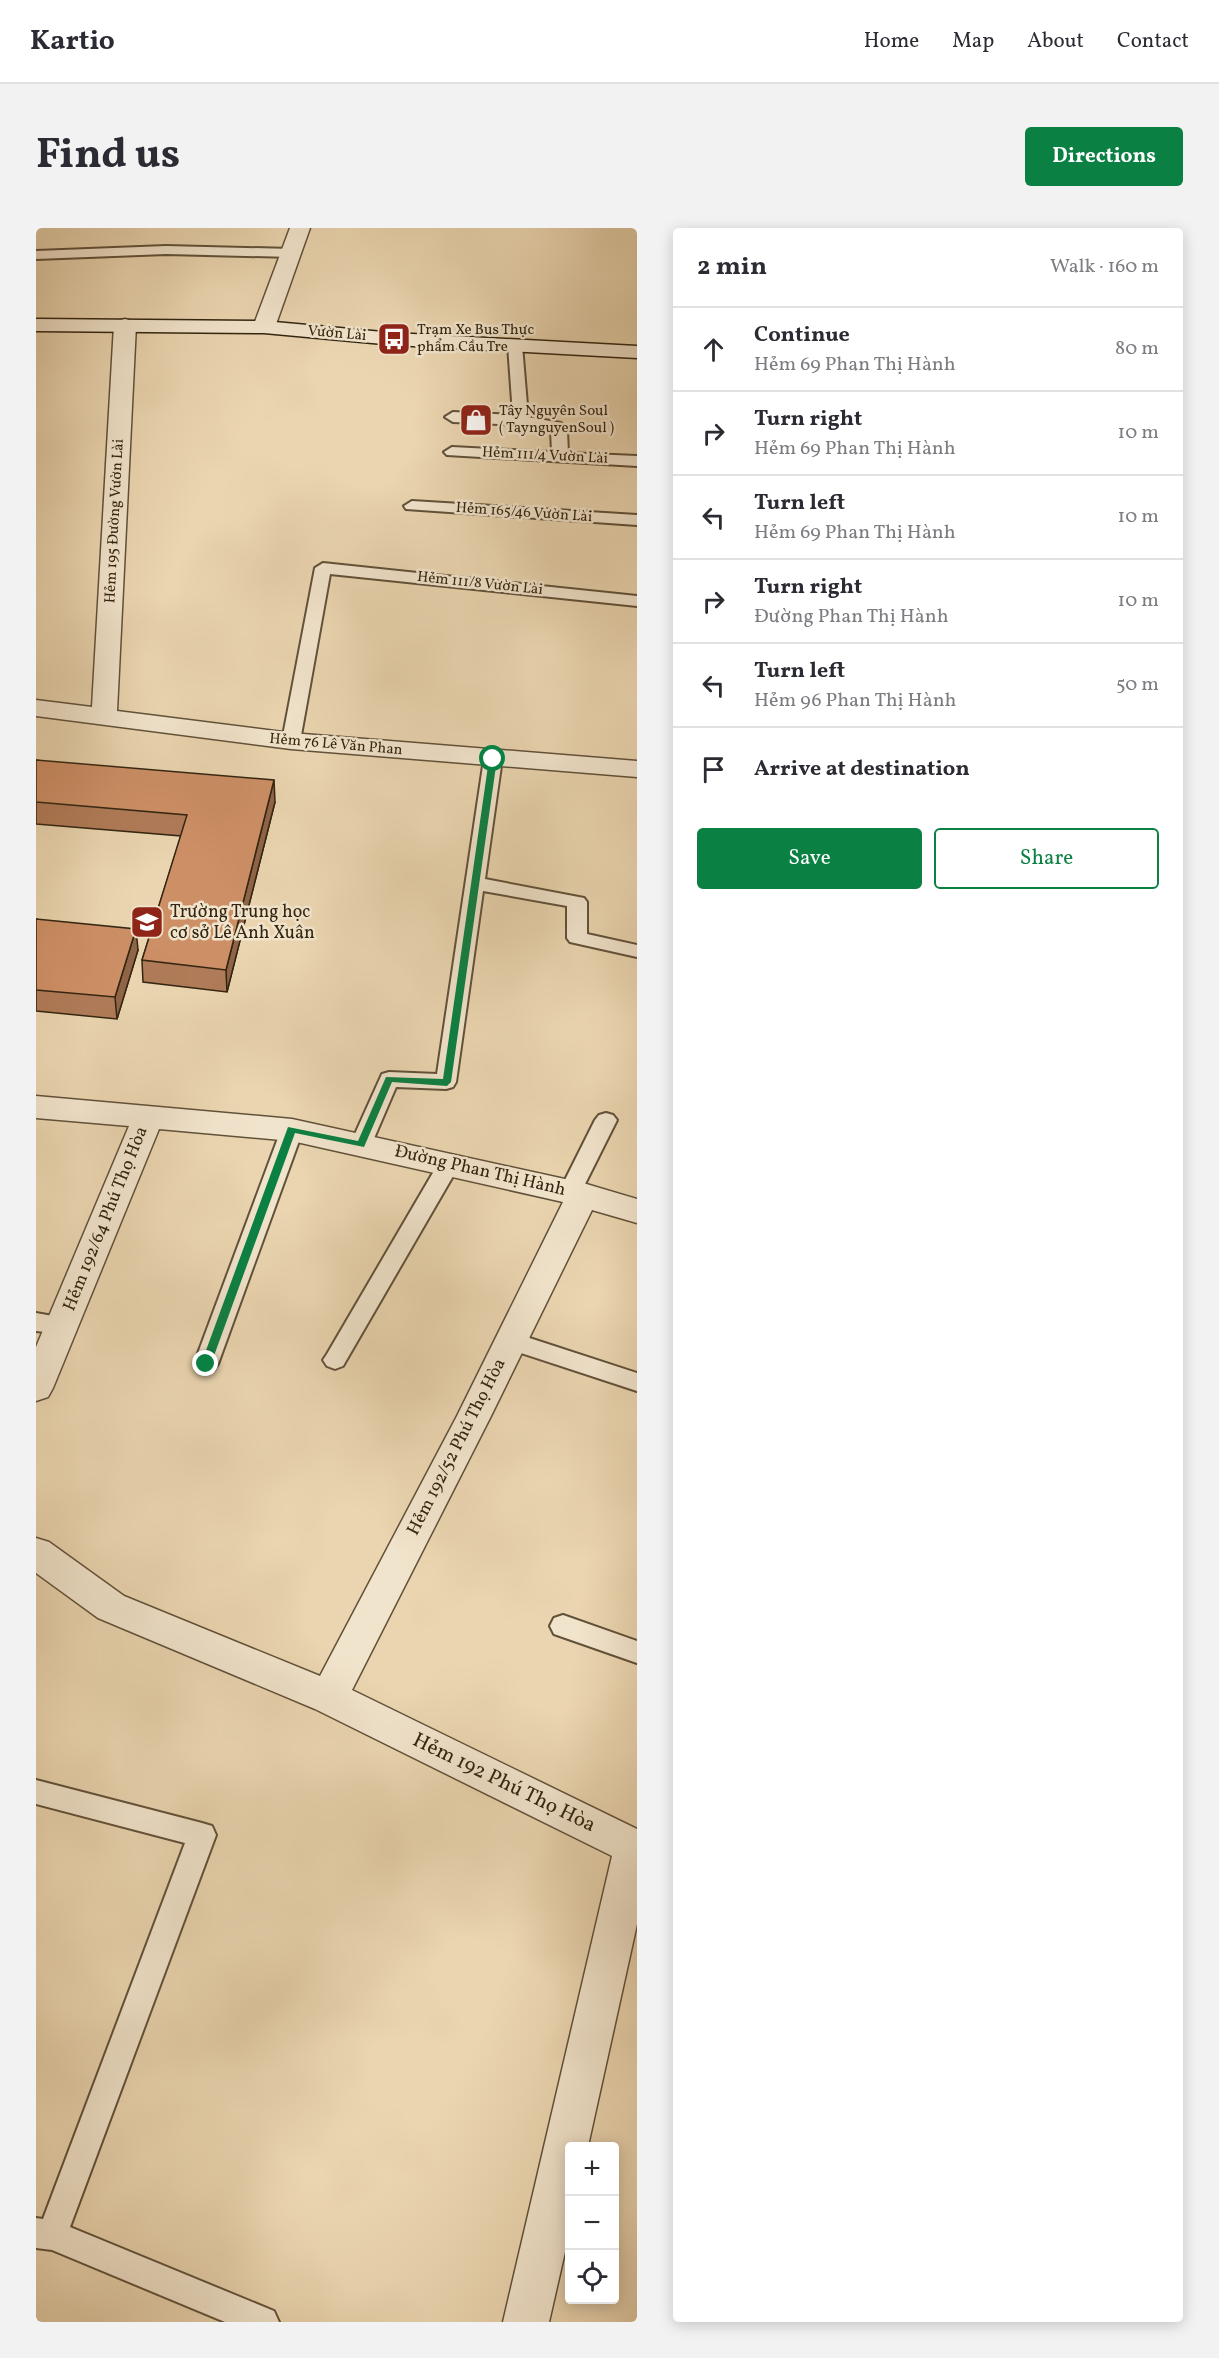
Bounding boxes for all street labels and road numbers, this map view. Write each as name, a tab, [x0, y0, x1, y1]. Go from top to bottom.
street label: Vườn Lài	[307, 321, 367, 347]
street label: Hẻm 195 Đường Vườn Lài	[100, 438, 130, 604]
street label: Hẻm 111/4 Vườn Lài	[481, 442, 609, 470]
street label: Hẻm 165/46 Vườn Lài	[455, 498, 593, 528]
street label: Hẻm 111/8 Vườn Lài	[416, 567, 544, 601]
street label: Hẻm 76 Lê Văn Phan	[269, 729, 404, 761]
street label: Hẻm 192/64 Phú Thọ Hòa	[57, 1123, 155, 1315]
street label: Đường Phan Thị Hành	[392, 1139, 568, 1203]
street label: Hẻm 192/52 Phú Thọ Hòa	[401, 1354, 513, 1540]
street label: Hẻm 192 Phú Thọ Hòa	[408, 1726, 600, 1840]

